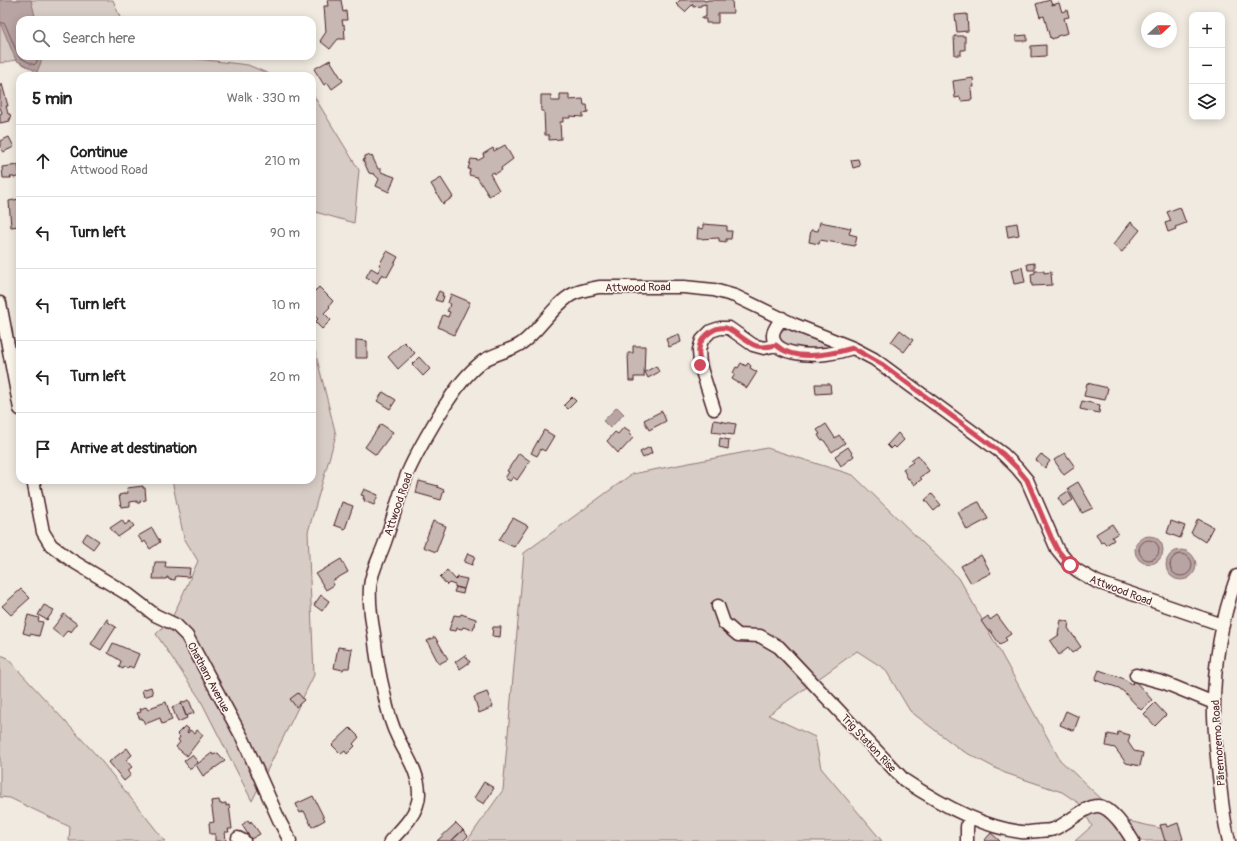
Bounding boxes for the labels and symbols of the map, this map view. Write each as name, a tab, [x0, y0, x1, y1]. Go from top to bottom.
north arrow	[1141, 12, 1177, 48]
street label: Attwood Road	[605, 280, 671, 295]
route end	[691, 356, 709, 374]
street label: Attwood Road	[382, 471, 415, 537]
route start	[1061, 556, 1079, 574]
street label: Attwood Road	[1088, 573, 1154, 608]
street label: Chatham Avenue	[185, 640, 233, 715]
street label: Pāremoremo Road	[1209, 699, 1228, 786]
street label: Trig Station Rise	[838, 712, 899, 776]

